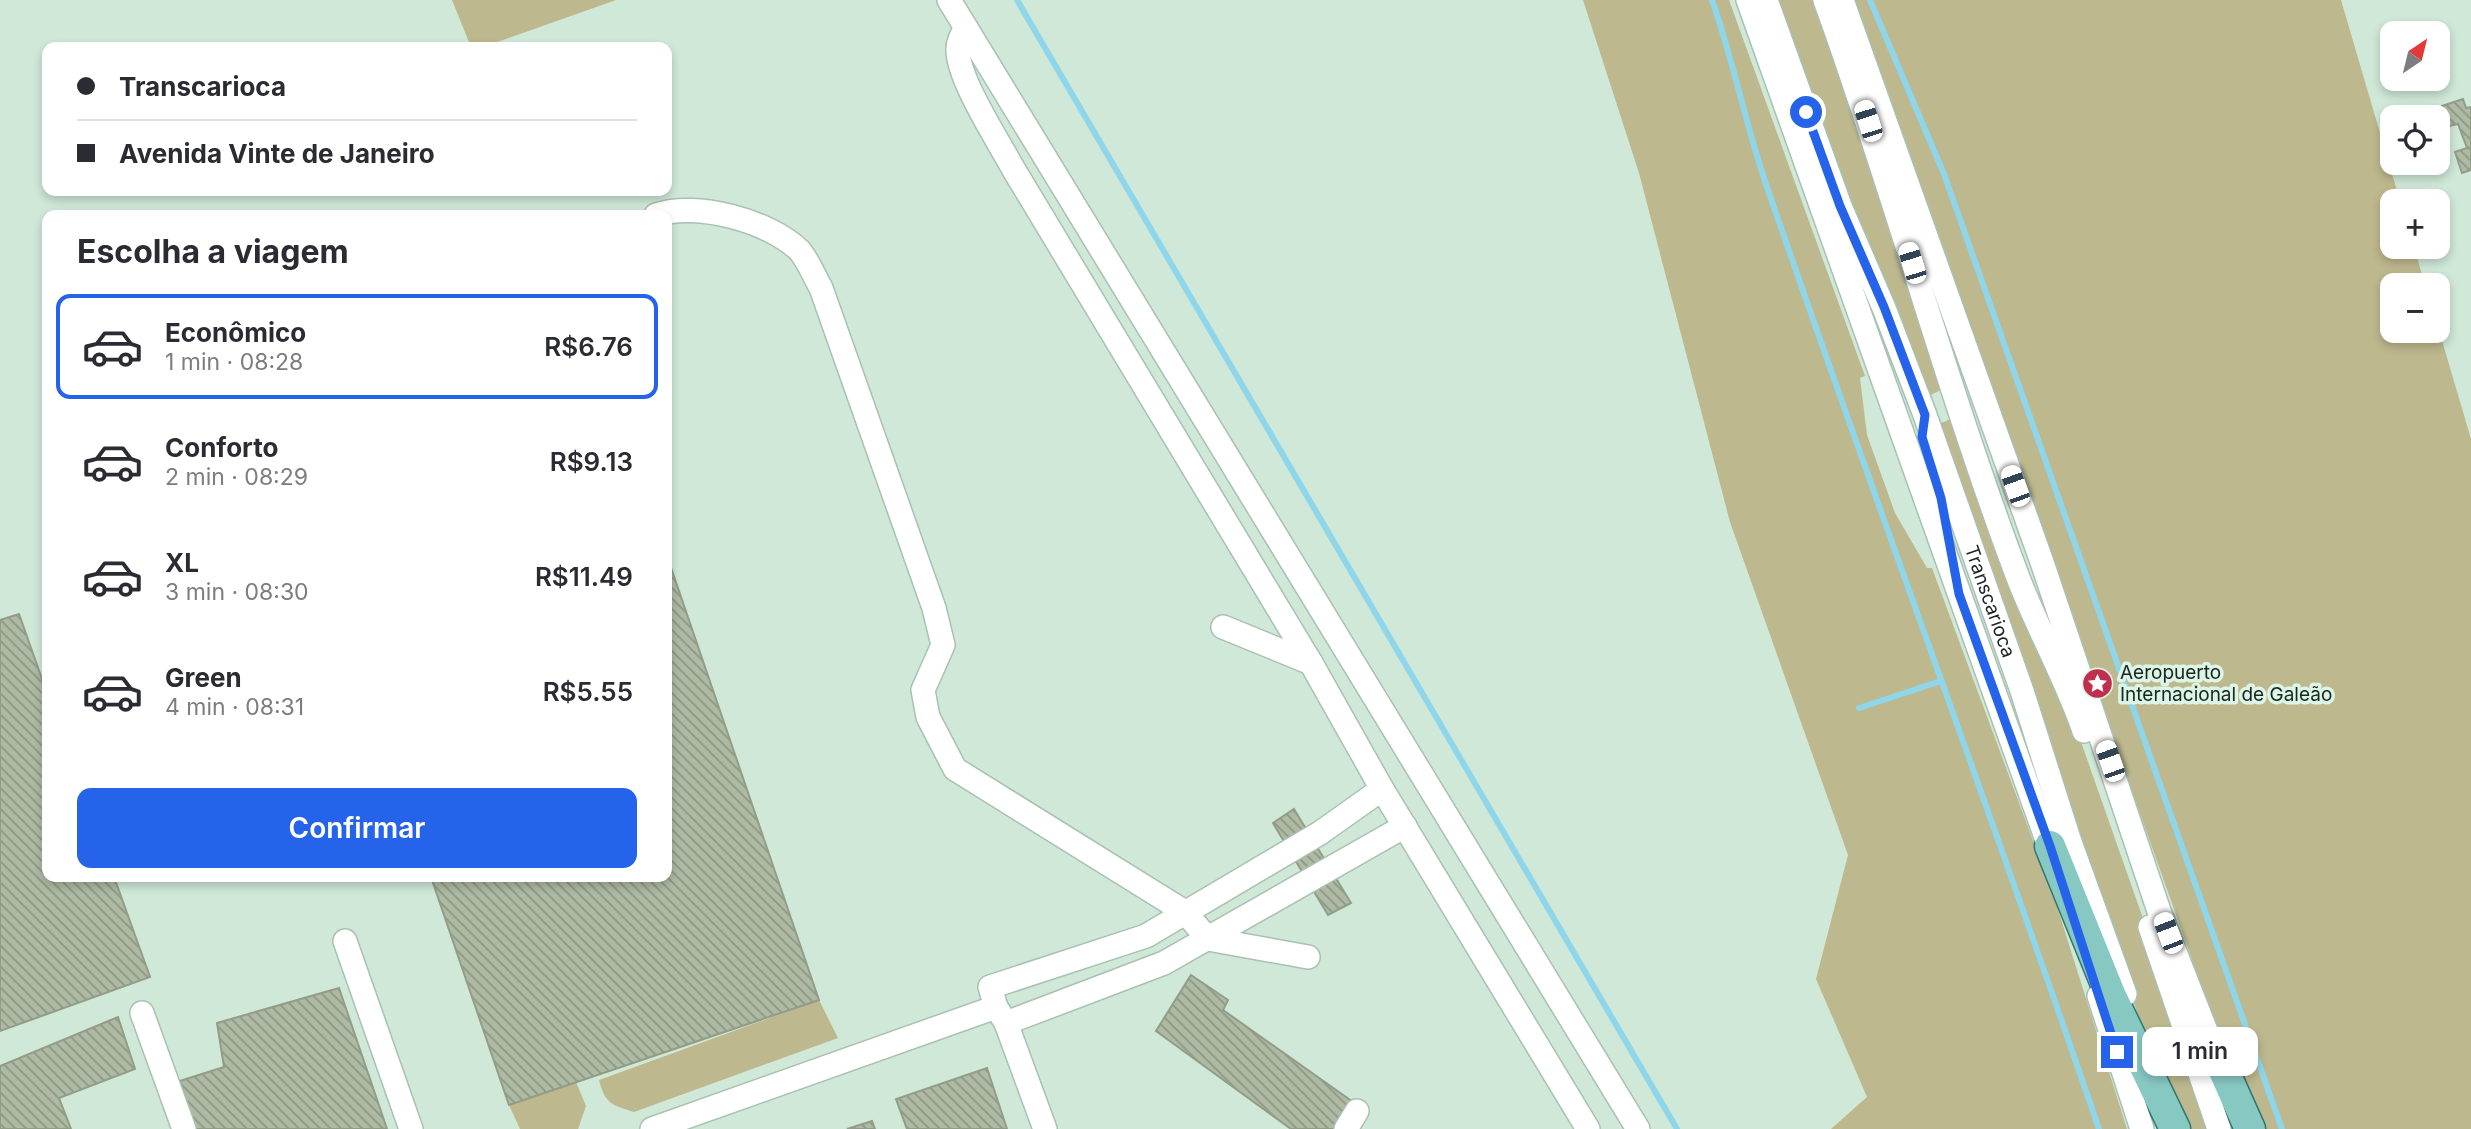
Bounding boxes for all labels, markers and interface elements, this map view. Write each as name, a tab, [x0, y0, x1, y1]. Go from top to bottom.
north arrow	[2380, 21, 2450, 91]
map controls	[2380, 21, 2450, 343]
text: Transcarioca	[119, 71, 286, 102]
route start	[1790, 96, 1822, 128]
car	[1852, 98, 1885, 144]
button: locate	[2380, 105, 2450, 175]
text: Avenida Vinte de Janeiro	[119, 138, 435, 169]
button: +	[2380, 189, 2450, 259]
text: Escolha a viagem	[77, 232, 349, 271]
car	[1896, 240, 1929, 286]
button: −	[2380, 273, 2450, 343]
icon: car	[81, 315, 144, 378]
text: Econômico	[165, 317, 306, 348]
text: R$6.76	[544, 331, 633, 362]
text: 1 min · 08:28	[165, 348, 303, 376]
icon: car	[81, 430, 144, 493]
text: Conforto	[165, 432, 278, 463]
text: R$9.13	[550, 446, 633, 477]
text: 2 min · 08:29	[165, 463, 308, 491]
car	[1998, 463, 2033, 509]
street label: Transcarioca	[1960, 542, 2021, 660]
icon: car	[81, 545, 144, 608]
text: XL	[165, 547, 199, 578]
text: R$11.49	[535, 561, 633, 592]
text: 3 min · 08:30	[165, 578, 309, 606]
icon: car	[81, 660, 144, 723]
place label: Aeropuerto Internacional de Galeão	[2120, 661, 2332, 706]
text: Green	[165, 662, 242, 693]
place icon: Aeropuerto Internacional de Galeão	[2080, 666, 2114, 700]
text: R$5.55	[543, 676, 633, 707]
text: 4 min · 08:31	[165, 693, 304, 721]
car	[2094, 738, 2127, 784]
button: Confirmar	[77, 788, 637, 868]
car	[2151, 910, 2186, 956]
callout: 1 min	[2142, 1028, 2257, 1076]
route end	[2101, 1036, 2133, 1068]
text: 1 min	[2172, 1037, 2228, 1065]

